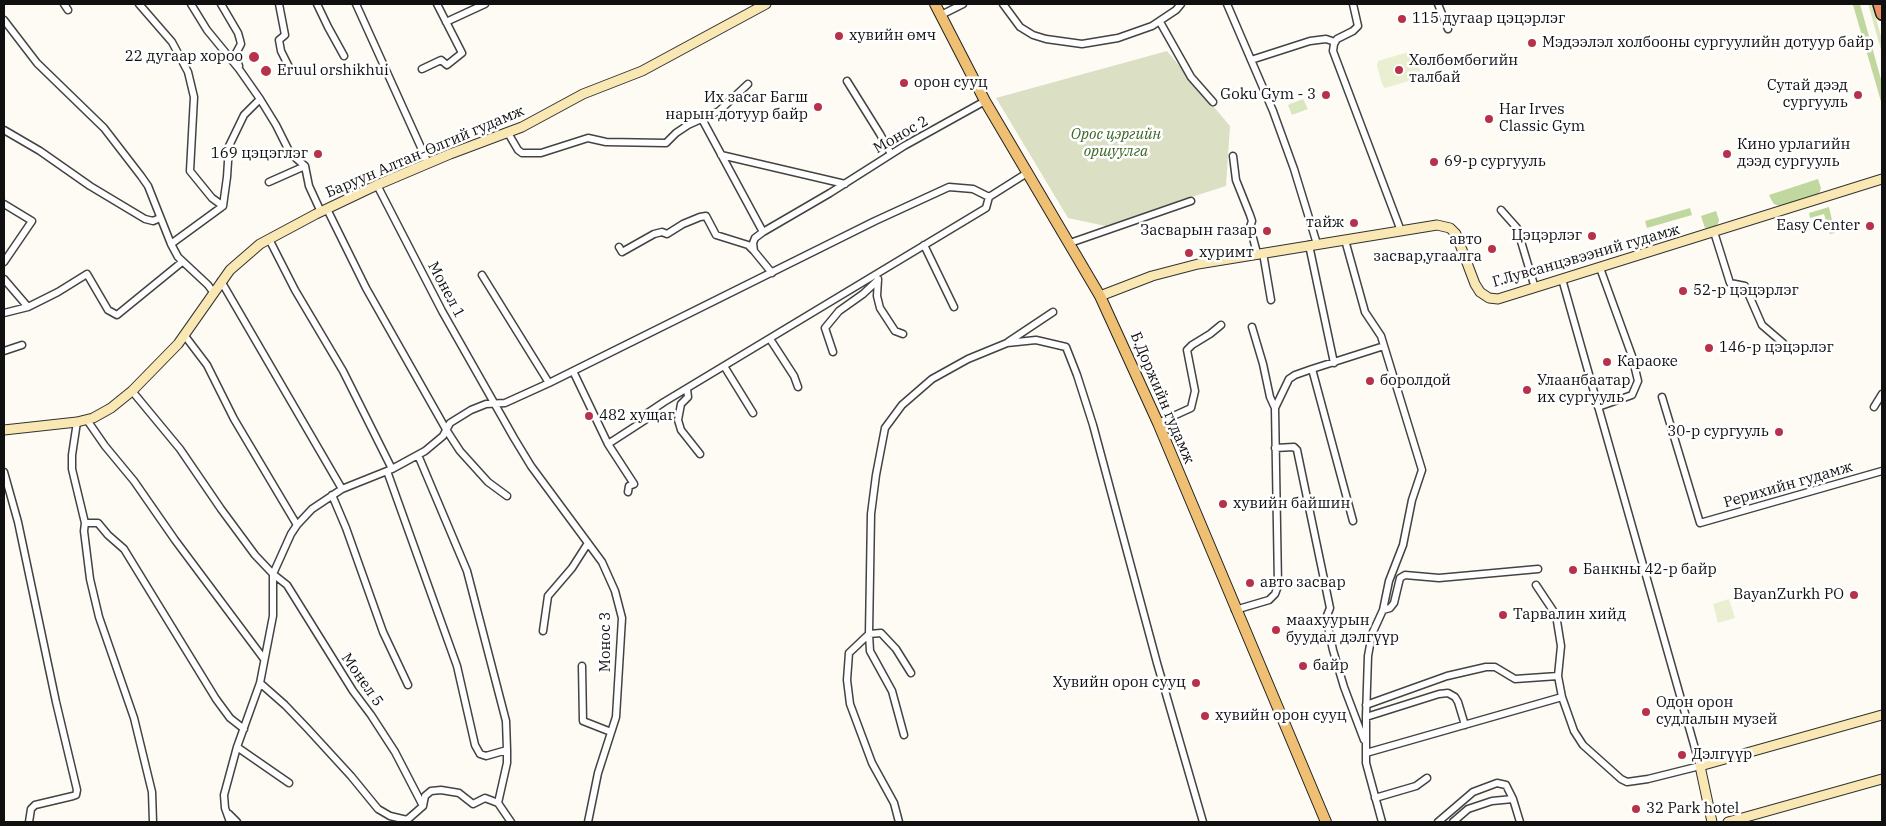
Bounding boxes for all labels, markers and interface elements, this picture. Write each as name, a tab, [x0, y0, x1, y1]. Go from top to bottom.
place label: 115 дугаар цэцэрлэг	[1412, 10, 1565, 28]
marker: 115 дугаар цэцэрлэг	[1396, 13, 1408, 25]
place label: хувийн өмч	[849, 27, 936, 45]
marker: хувийн өмч	[833, 30, 845, 42]
place label: Мэдээлэл холбооны сургуулийн дотуур байр	[1542, 34, 1874, 52]
marker: Мэдээлэл холбооны сургуулийн дотуур байр	[1526, 37, 1538, 49]
place label: 22 дугаар хороо	[125, 48, 243, 66]
marker: 22 дугаар хороо	[247, 50, 261, 64]
place label: Хөлбөмбөгийн талбай	[1409, 52, 1518, 87]
place label: Eruul orshikhui	[277, 62, 389, 80]
marker: Eruul orshikhui	[259, 64, 273, 78]
marker: Хөлбөмбөгийн талбай	[1393, 64, 1405, 76]
place label: орон сууц	[914, 74, 988, 92]
marker: орон сууц	[898, 77, 910, 89]
place label: Сутай дээд сургууль	[1767, 77, 1848, 112]
place label: Goku Gym - 3	[1220, 86, 1316, 104]
place label: Их засаг Багш нарын дотуур байр	[665, 89, 808, 124]
marker: Goku Gym - 3	[1320, 89, 1332, 101]
marker: Сутай дээд сургууль	[1852, 89, 1864, 101]
marker: Их засаг Багш нарын дотуур байр	[812, 101, 824, 113]
place label: Har Irves Classic Gym	[1499, 101, 1585, 136]
street label: Баруун Алтан-Өлгий гудамж	[323, 102, 527, 202]
street label: Монос 2	[870, 112, 932, 158]
marker: Har Irves Classic Gym	[1483, 113, 1495, 125]
park label: Орос цэргийн оршуулга	[1071, 126, 1161, 161]
place label: Кино урлагийн дээд сургууль	[1737, 136, 1850, 171]
place label: 169 цэцэглэг	[211, 145, 308, 163]
marker: 169 цэцэглэг	[312, 148, 324, 160]
marker: Кино урлагийн дээд сургууль	[1721, 148, 1733, 160]
place label: 69-р сургууль	[1444, 153, 1546, 171]
marker: 69-р сургууль	[1428, 156, 1440, 168]
place label: тайж	[1306, 214, 1344, 232]
marker: тайж	[1348, 217, 1360, 229]
place label: Easy Center	[1776, 217, 1860, 235]
marker: Easy Center	[1864, 220, 1876, 232]
street label: Г.Лувсанцэвээний гудамж	[1490, 221, 1682, 291]
place label: Засварын газар	[1140, 222, 1257, 240]
marker: Засварын газар	[1261, 225, 1273, 237]
place label: Цэцэрлэг	[1511, 227, 1582, 245]
marker: Цэцэрлэг	[1586, 230, 1598, 242]
place label: авто засвар,угаалга	[1374, 231, 1482, 266]
marker: авто засвар,угаалга	[1486, 243, 1498, 255]
place label: хуримт	[1199, 244, 1254, 262]
marker: хуримт	[1183, 247, 1195, 259]
street label: Монел 1	[424, 259, 468, 321]
place label: 52-р цэцэрлэг	[1693, 282, 1799, 300]
marker: 52-р цэцэрлэг	[1677, 285, 1689, 297]
street label: Б.Доржийн гудамж	[1126, 329, 1198, 467]
place label: 146-р цэцэрлэг	[1719, 339, 1834, 357]
marker: 146-р цэцэрлэг	[1703, 342, 1715, 354]
place label: Караоке	[1617, 353, 1678, 371]
marker: Караоке	[1601, 356, 1613, 368]
place label: боролдой	[1380, 372, 1451, 390]
place label: Улаанбаатар их сургууль	[1537, 372, 1630, 407]
marker: боролдой	[1364, 375, 1376, 387]
marker: Улаанбаатар их сургууль	[1521, 384, 1533, 396]
place label: 482 хущаг	[599, 407, 675, 425]
marker: 482 хущаг	[583, 410, 595, 422]
place label: 30-р сургууль	[1667, 423, 1769, 441]
marker: 30-р сургууль	[1773, 426, 1785, 438]
street label: Рерихийн гудамж	[1721, 458, 1855, 512]
place label: хувийн байшин	[1233, 495, 1350, 513]
marker: хувийн байшин	[1217, 498, 1229, 510]
place label: Банкны 42-р байр	[1583, 561, 1717, 579]
marker: Банкны 42-р байр	[1567, 564, 1579, 576]
place label: авто засвар	[1260, 574, 1346, 592]
marker: авто засвар	[1244, 577, 1256, 589]
place label: BayanZurkh PO	[1733, 586, 1844, 604]
marker: BayanZurkh PO	[1848, 589, 1860, 601]
place label: Тарвалин хийд	[1513, 606, 1626, 624]
marker: Тарвалин хийд	[1497, 609, 1509, 621]
street label: Монос 3	[597, 612, 615, 672]
place label: маахуурын буудал дэлгүүр	[1286, 612, 1399, 647]
marker: маахуурын буудал дэлгүүр	[1270, 624, 1282, 636]
street label: Монел 5	[337, 650, 387, 710]
place label: байр	[1313, 657, 1349, 675]
marker: байр	[1297, 660, 1309, 672]
place label: Хувийн орон сууц	[1053, 674, 1186, 692]
marker: Хувийн орон сууц	[1190, 677, 1202, 689]
place label: Одон орон судлалын музей	[1656, 694, 1777, 729]
marker: Одон орон судлалын музей	[1640, 706, 1652, 718]
place label: хувийн орон сууц	[1215, 707, 1347, 725]
marker: хувийн орон сууц	[1199, 710, 1211, 722]
place label: Дэлгүүр	[1692, 746, 1752, 764]
marker: Дэлгүүр	[1676, 749, 1688, 761]
place label: 32 Park hotel	[1646, 800, 1739, 818]
marker: 32 Park hotel	[1630, 803, 1642, 815]

